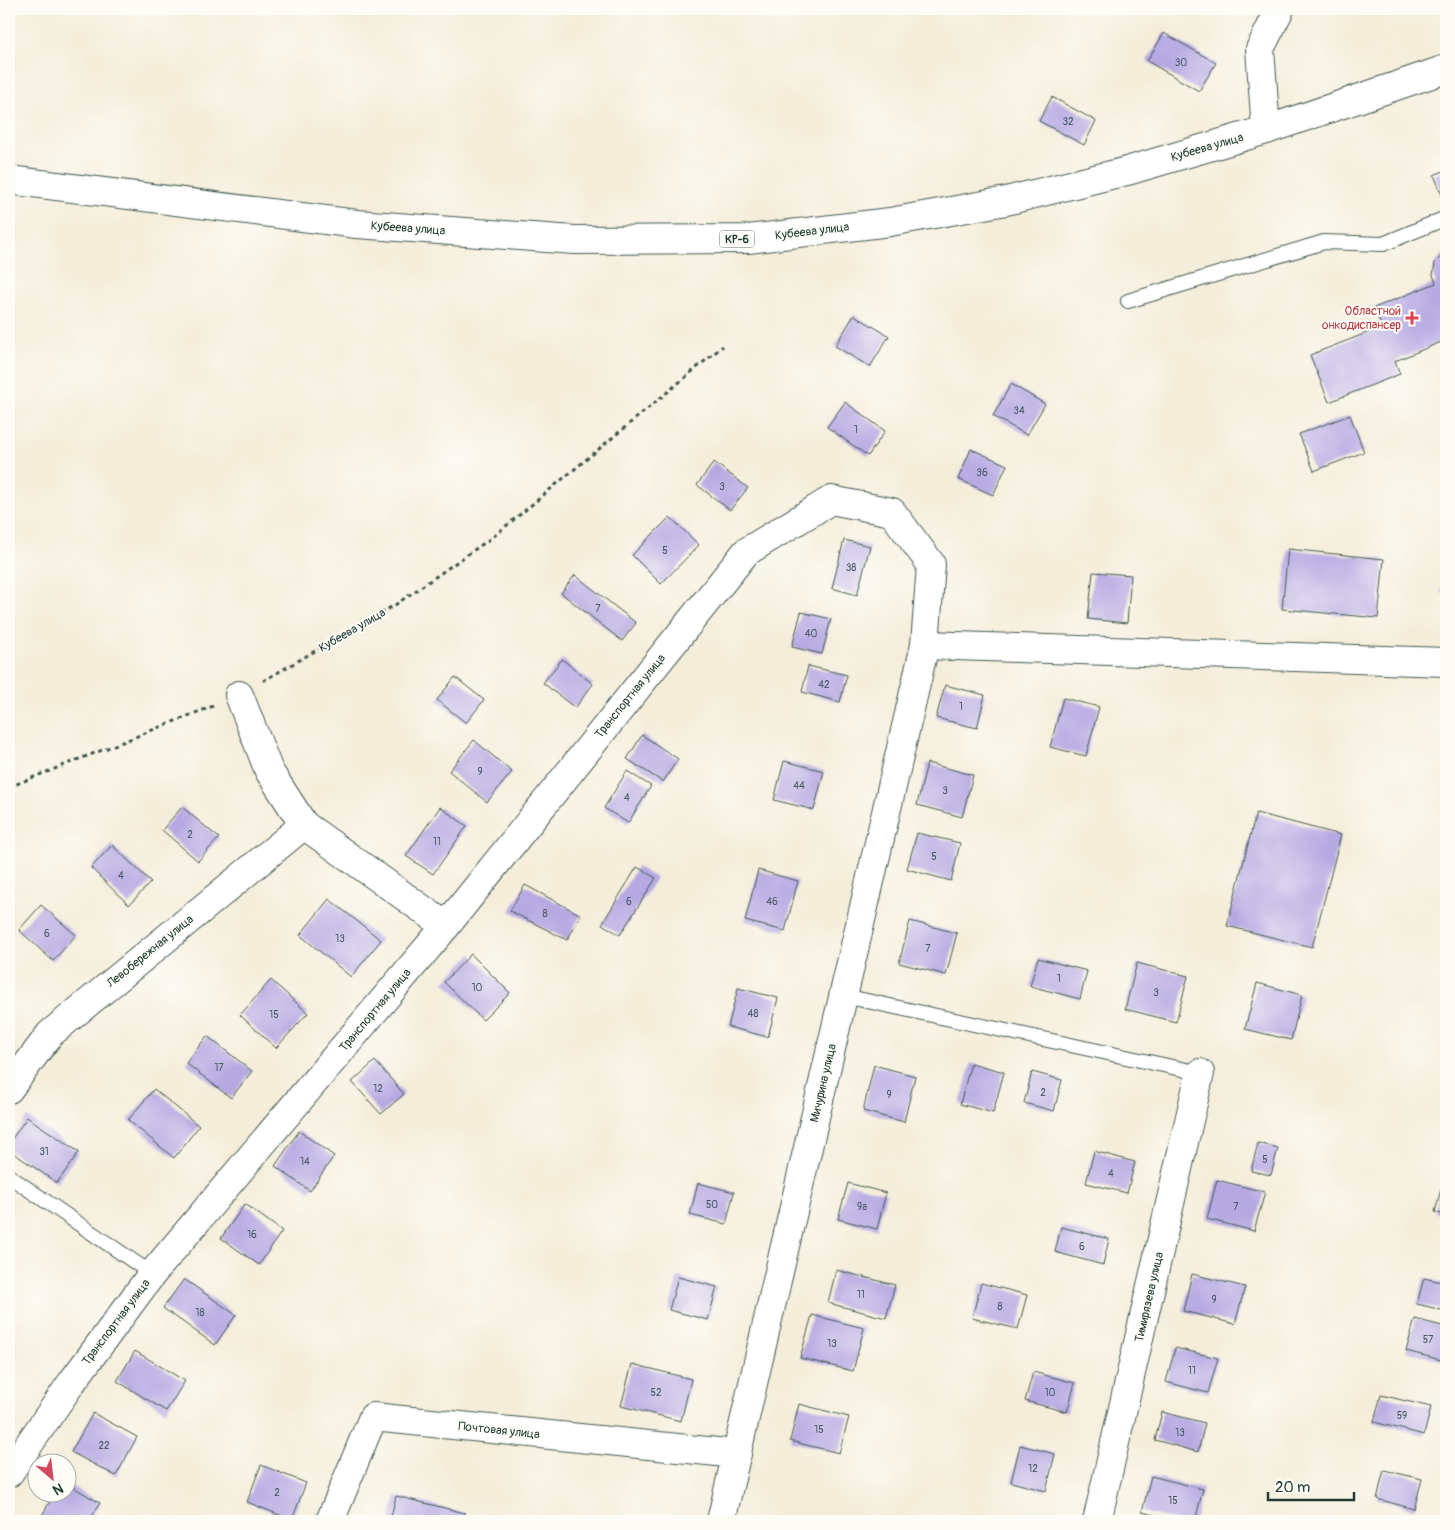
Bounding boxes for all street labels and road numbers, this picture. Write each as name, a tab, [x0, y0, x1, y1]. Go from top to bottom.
street label: Кубеева улица	[1169, 130, 1246, 165]
street label: Кубеева улица	[370, 218, 446, 239]
street label: Кубеева улица	[774, 219, 850, 243]
road number: KP-6	[720, 230, 754, 248]
street label: Кубеева улица	[316, 605, 389, 656]
street label: Транспортная улица	[592, 651, 669, 741]
street label: Левобережная улица	[103, 912, 197, 992]
street label: Транспортная улица	[336, 965, 415, 1055]
street label: Мичурина улица	[807, 1042, 840, 1124]
street label: Тимирязева улица	[1132, 1250, 1167, 1344]
street label: Транспортная улица	[79, 1276, 154, 1368]
street label: Почтовая улица	[457, 1419, 541, 1442]

